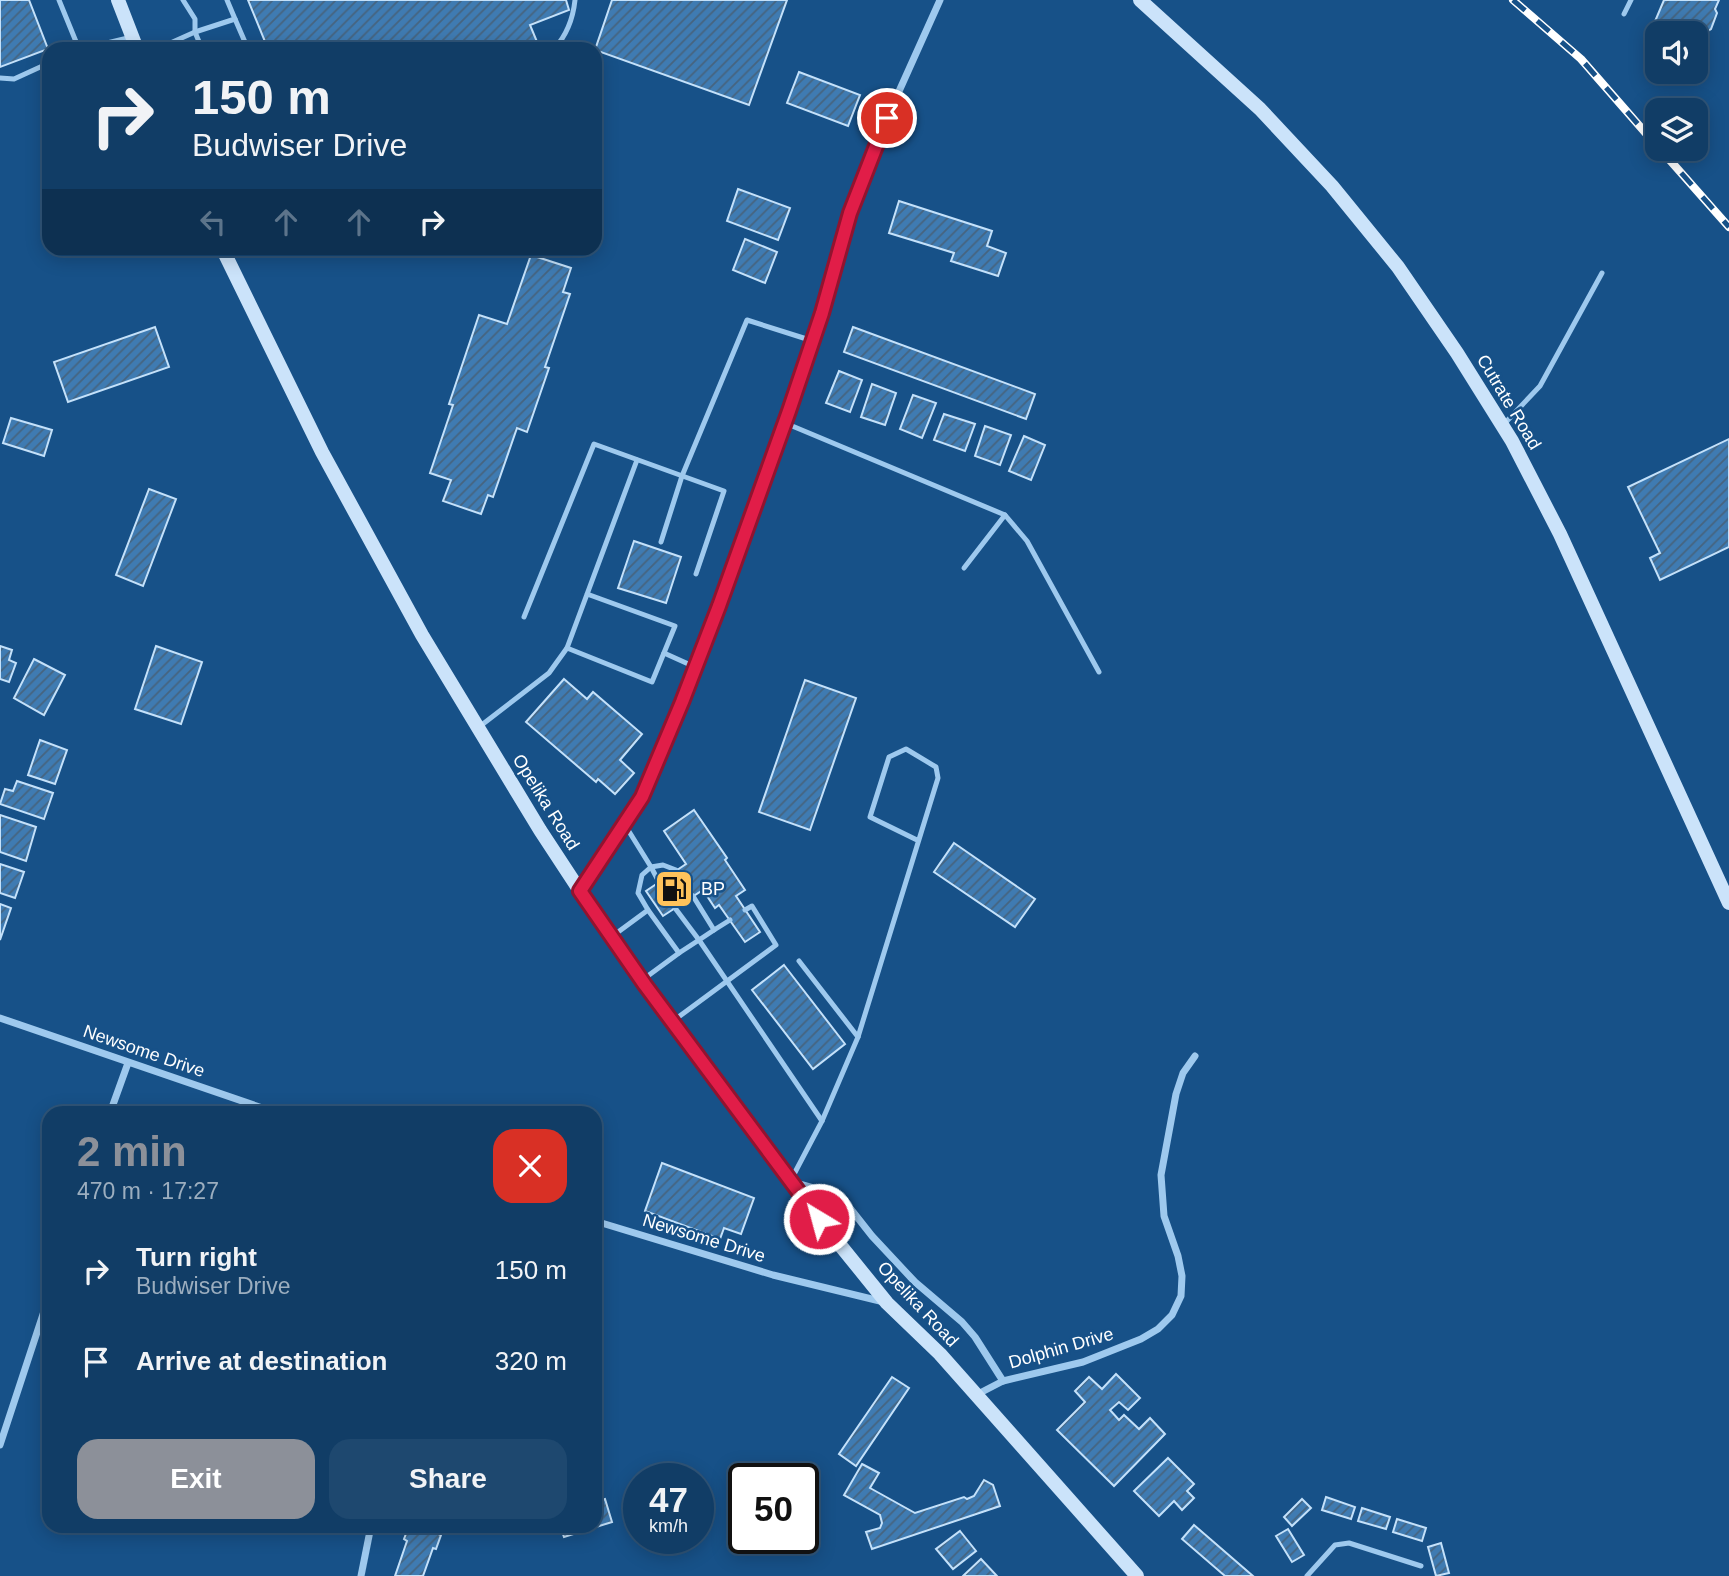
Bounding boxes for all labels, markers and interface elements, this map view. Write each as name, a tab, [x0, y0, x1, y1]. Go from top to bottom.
map controls	[1645, 21, 1708, 161]
button: sound	[1645, 21, 1708, 84]
icon: right	[77, 70, 168, 161]
text: 150 m	[192, 70, 331, 124]
pin	[857, 88, 917, 148]
button: layers	[1645, 98, 1708, 161]
icon: arrive	[868, 99, 906, 137]
text: Budwiser Drive	[192, 127, 407, 163]
icon: left	[194, 203, 232, 241]
icon: ahead	[267, 203, 305, 241]
icon: ahead	[340, 203, 378, 241]
icon: right	[413, 203, 451, 241]
street label: Cutrate Road	[1473, 351, 1545, 453]
street label: Opelika Road	[509, 750, 583, 854]
fuel station icon: BP	[653, 868, 695, 910]
place label: BP	[701, 879, 725, 899]
street label: Newsome Drive	[81, 1021, 207, 1081]
text: 2 min	[77, 1128, 187, 1175]
button: close	[493, 1129, 567, 1203]
text: 470 m · 17:27	[77, 1178, 219, 1204]
position arrow	[782, 1182, 856, 1256]
street label: Newsome Drive	[640, 1210, 768, 1266]
text: Turn right	[136, 1242, 257, 1272]
icon: right	[77, 1252, 115, 1290]
text: 150 m	[495, 1255, 567, 1285]
street label: Opelika Road	[873, 1257, 963, 1351]
text: Budwiser Drive	[136, 1273, 291, 1299]
street label: Dolphin Drive	[1006, 1323, 1116, 1373]
icon: arrive	[77, 1343, 115, 1381]
text: Arrive at destination	[136, 1346, 387, 1376]
text: 320 m	[495, 1346, 567, 1376]
button: Exit	[77, 1439, 315, 1519]
button: Share	[329, 1439, 567, 1519]
speed limit sign: 50	[728, 1463, 819, 1554]
text: 47	[649, 1480, 688, 1519]
text: km/h	[649, 1516, 688, 1536]

